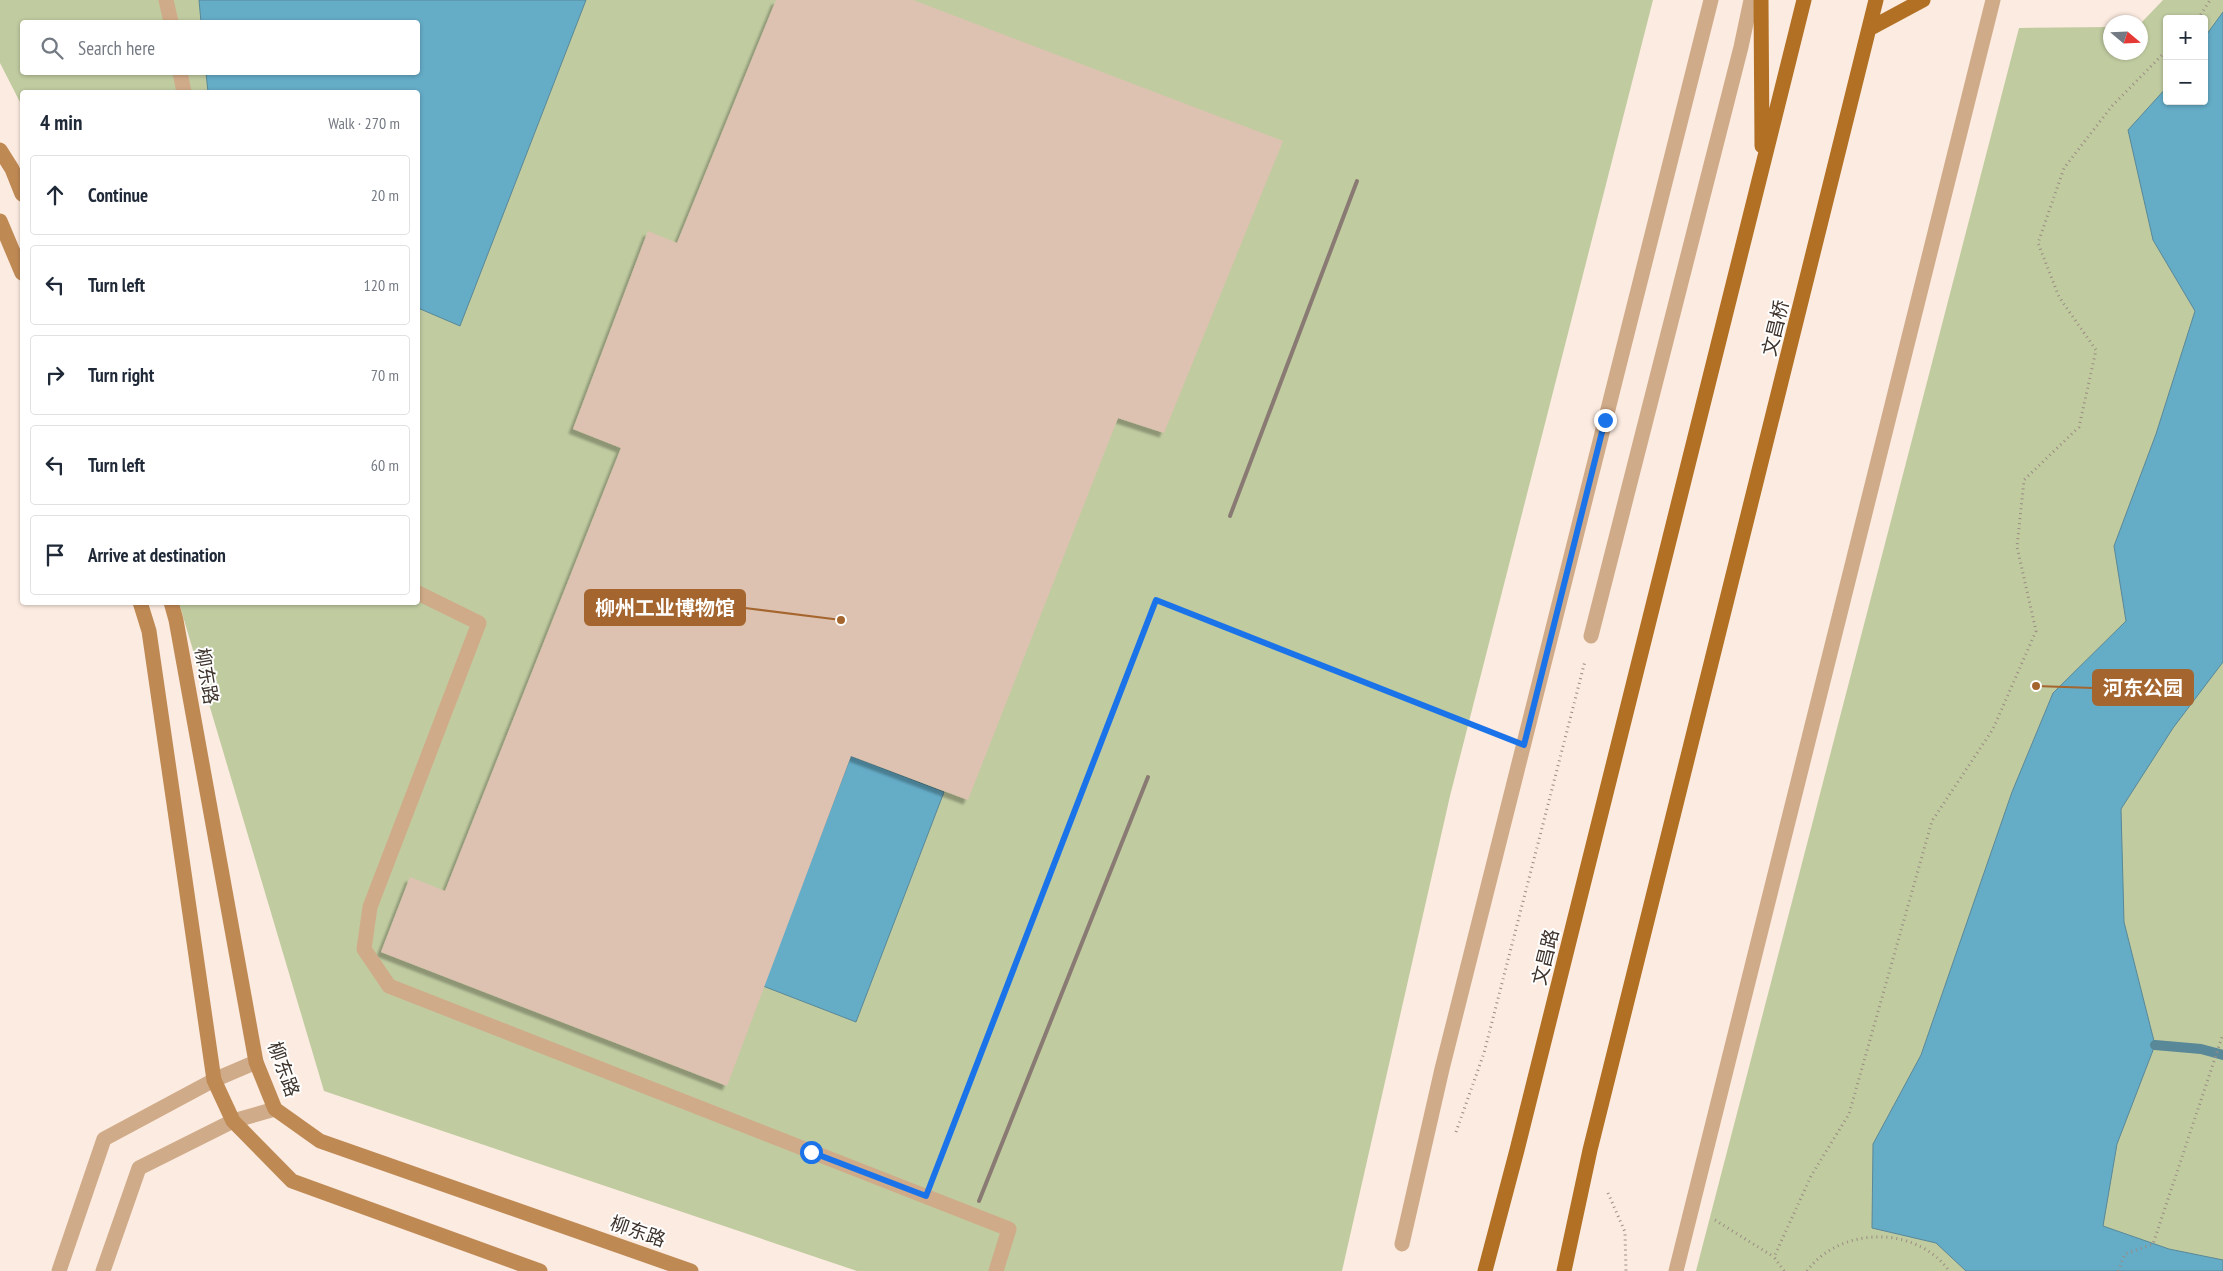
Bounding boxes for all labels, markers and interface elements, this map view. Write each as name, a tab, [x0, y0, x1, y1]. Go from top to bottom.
north arrow	[2103, 15, 2148, 60]
map controls	[2163, 15, 2208, 105]
button: +	[2163, 15, 2208, 60]
search box	[20, 20, 420, 75]
icon: search	[38, 34, 66, 62]
text: Search here	[78, 36, 155, 60]
button: −	[2163, 60, 2208, 105]
text: 4 min	[40, 109, 82, 136]
text: Walk · 270 m	[328, 113, 400, 133]
icon: ahead	[41, 181, 69, 209]
text: Continue	[88, 183, 148, 207]
text: 20 m	[371, 185, 399, 205]
icon: left	[41, 271, 69, 299]
text: Turn left	[88, 273, 145, 297]
text: 120 m	[364, 275, 399, 295]
street label: 文昌桥	[1756, 297, 1794, 359]
icon: right	[41, 361, 69, 389]
text: Turn right	[88, 363, 154, 387]
text: 70 m	[371, 365, 399, 385]
route end	[1594, 409, 1617, 432]
icon: left	[41, 451, 69, 479]
text: Turn left	[88, 453, 145, 477]
text: 60 m	[371, 455, 399, 475]
icon: arrive	[41, 541, 69, 569]
text: Arrive at destination	[88, 543, 226, 567]
callout: 柳州工业博物馆	[585, 590, 745, 625]
text: 柳州工业博物馆	[595, 595, 735, 621]
street label: 柳东路	[190, 646, 224, 706]
callout: 河东公园	[2093, 670, 2193, 705]
text: 河东公园	[2103, 675, 2183, 701]
street label: 文昌路	[1526, 926, 1564, 988]
street label: 柳东路	[263, 1038, 305, 1100]
route start	[800, 1141, 823, 1164]
street label: 柳东路	[607, 1210, 669, 1252]

